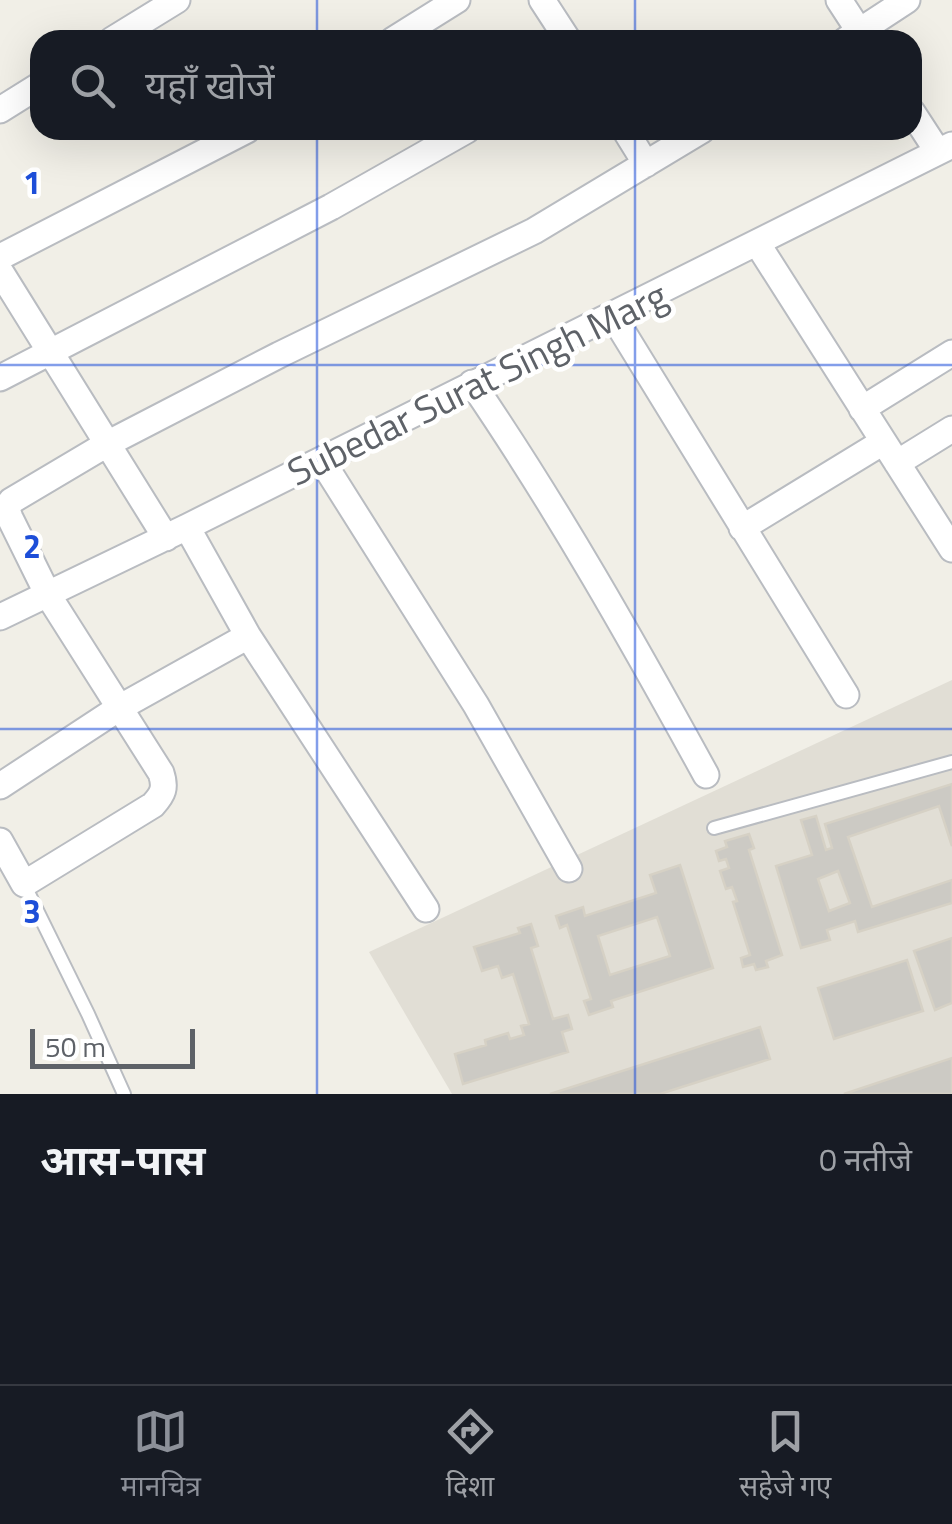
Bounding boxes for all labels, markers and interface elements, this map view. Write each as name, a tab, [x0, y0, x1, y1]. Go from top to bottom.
search box	[30, 30, 922, 140]
text: यहाँ खोजें	[145, 56, 275, 114]
icon: search	[65, 58, 120, 113]
text: 1	[23, 158, 41, 206]
street label: Subedar Surat Singh Marg	[277, 266, 677, 500]
text: 2	[23, 522, 41, 570]
text: 3	[23, 887, 41, 935]
scale bar	[30, 1024, 195, 1068]
text: 50 m	[45, 1025, 106, 1068]
text: आस-पास	[40, 1127, 205, 1191]
text: 0 नतीजे	[819, 1135, 912, 1183]
tab: मानचित्र	[121, 1404, 201, 1507]
tab: दिशा	[443, 1404, 498, 1507]
tab: सहेजे गए	[739, 1404, 831, 1507]

